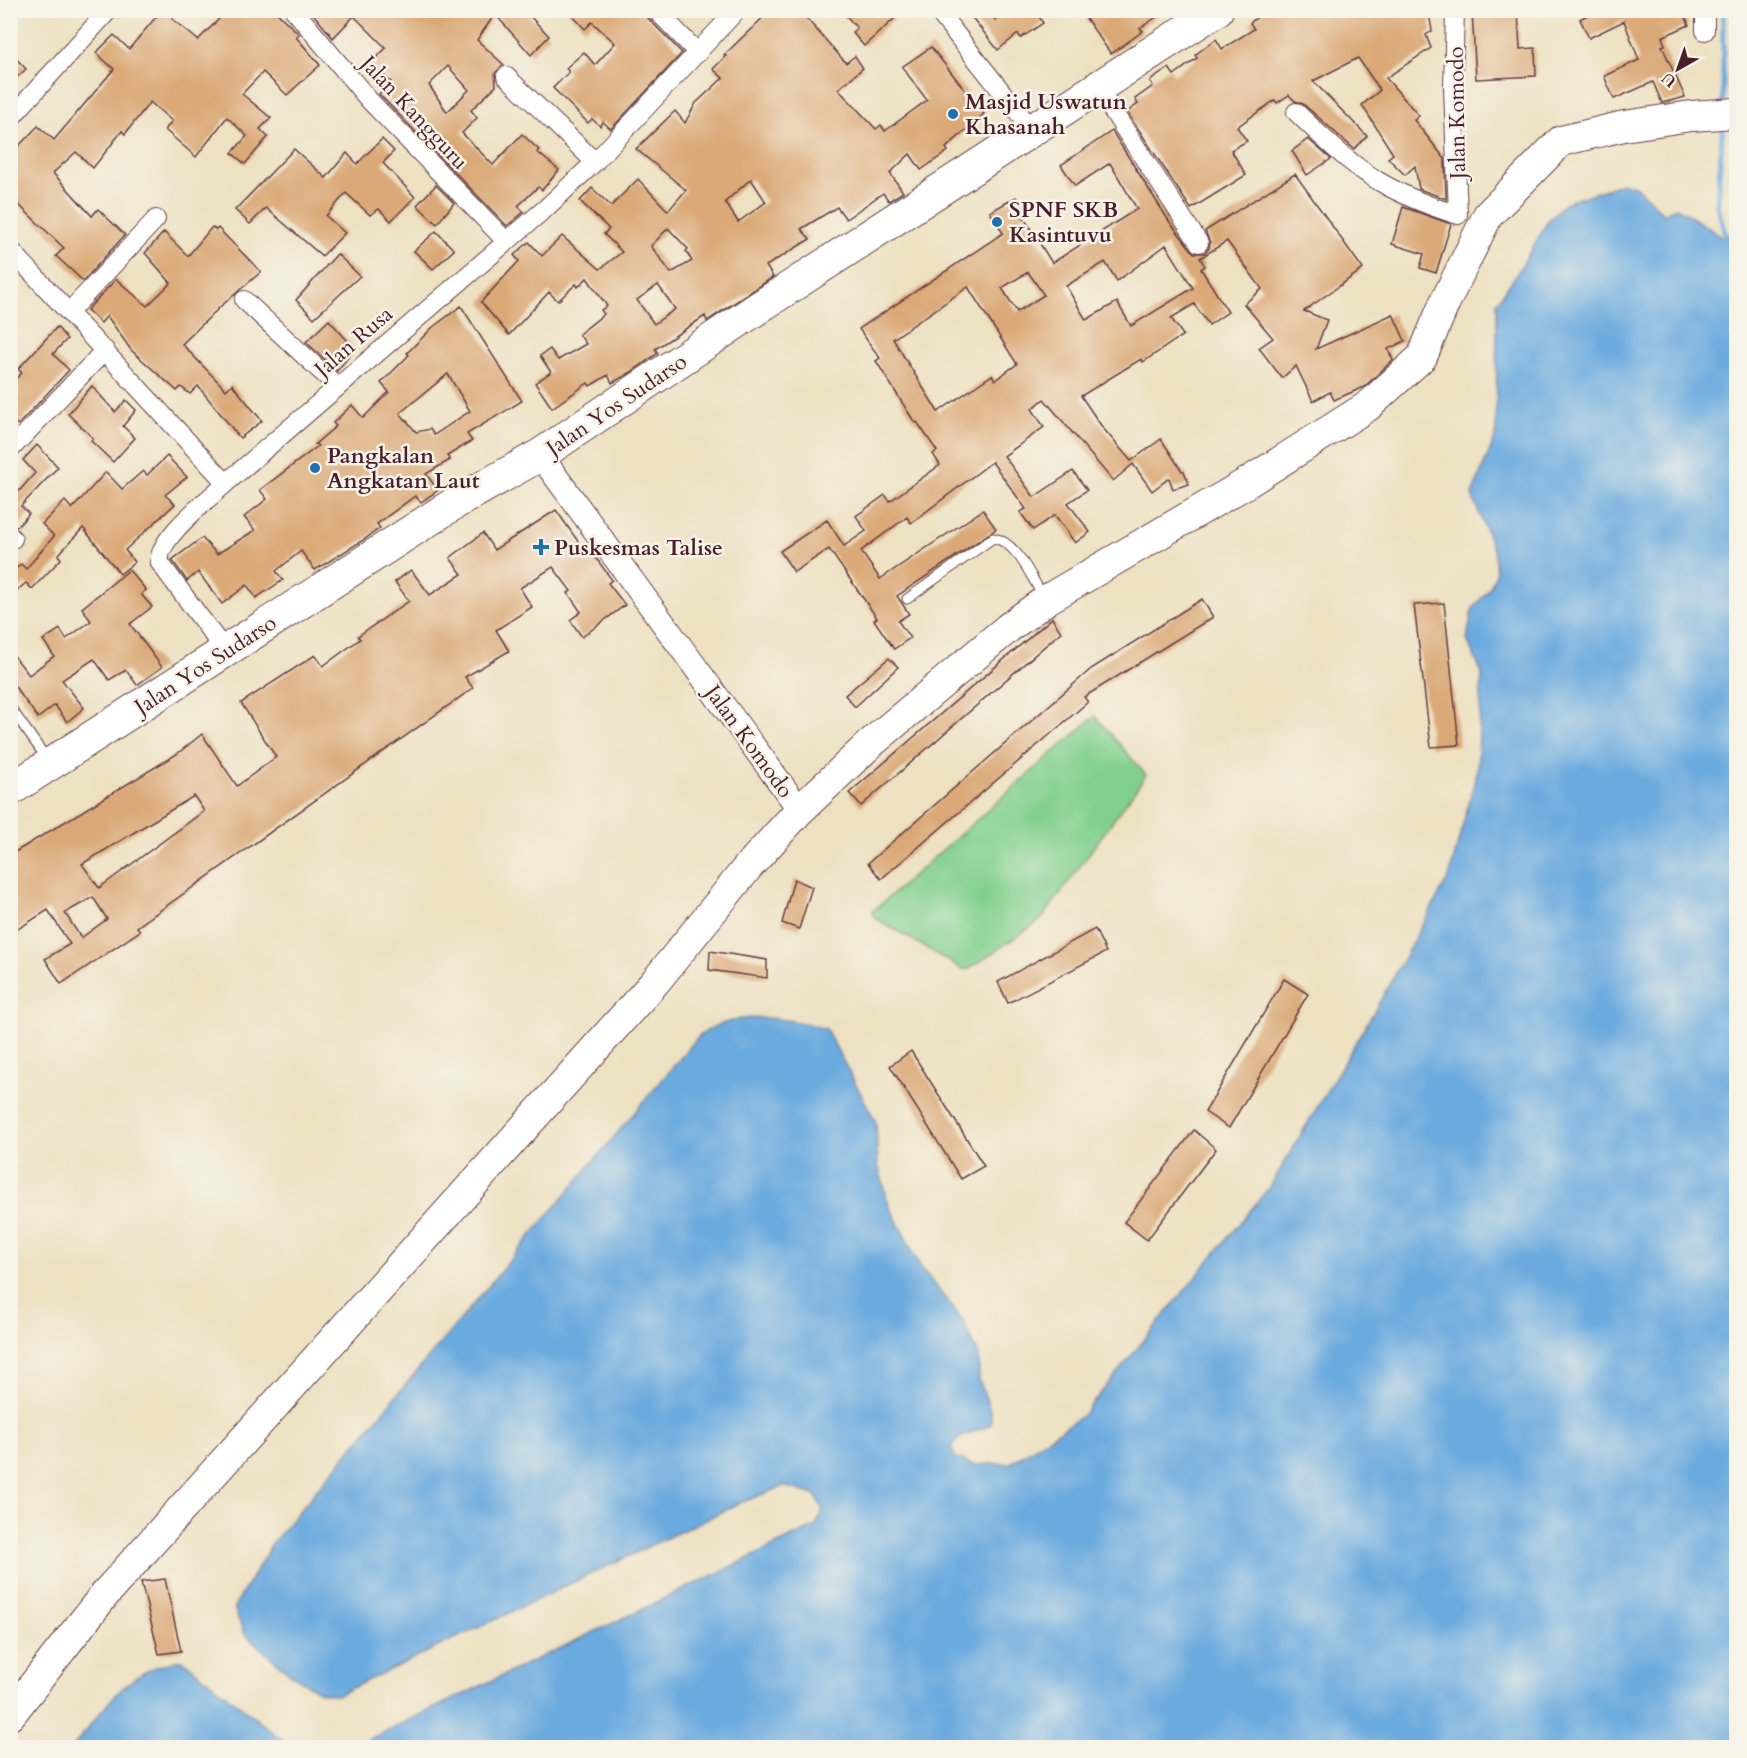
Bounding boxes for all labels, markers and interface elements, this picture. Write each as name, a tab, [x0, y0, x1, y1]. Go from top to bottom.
north arrow	[1648, 39, 1708, 99]
street label: Jalan Komodo	[1441, 46, 1473, 183]
street label: Jalan Kangguru	[352, 47, 475, 176]
text: U	[1657, 67, 1681, 92]
place label: Masjid Uswatun Khasanah	[965, 87, 1127, 142]
marker: Masjid Uswatun Khasanah	[946, 107, 960, 121]
place label: SPNF SKB Kasintuvu	[1009, 195, 1118, 250]
marker: SPNF SKB Kasintuvu	[990, 215, 1004, 229]
street label: Jalan Rusa	[306, 299, 400, 386]
street label: Jalan Yos Sudarso	[538, 347, 693, 465]
place label: Pangkalan Angkatan Laut	[327, 441, 480, 496]
marker: Pangkalan Angkatan Laut	[308, 461, 322, 475]
place label: Puskesmas Talise	[554, 533, 723, 563]
marker: Puskesmas Talise	[532, 538, 550, 556]
street label: Jalan Yos Sudarso	[126, 608, 282, 724]
street label: Jalan Komodo	[696, 677, 800, 804]

